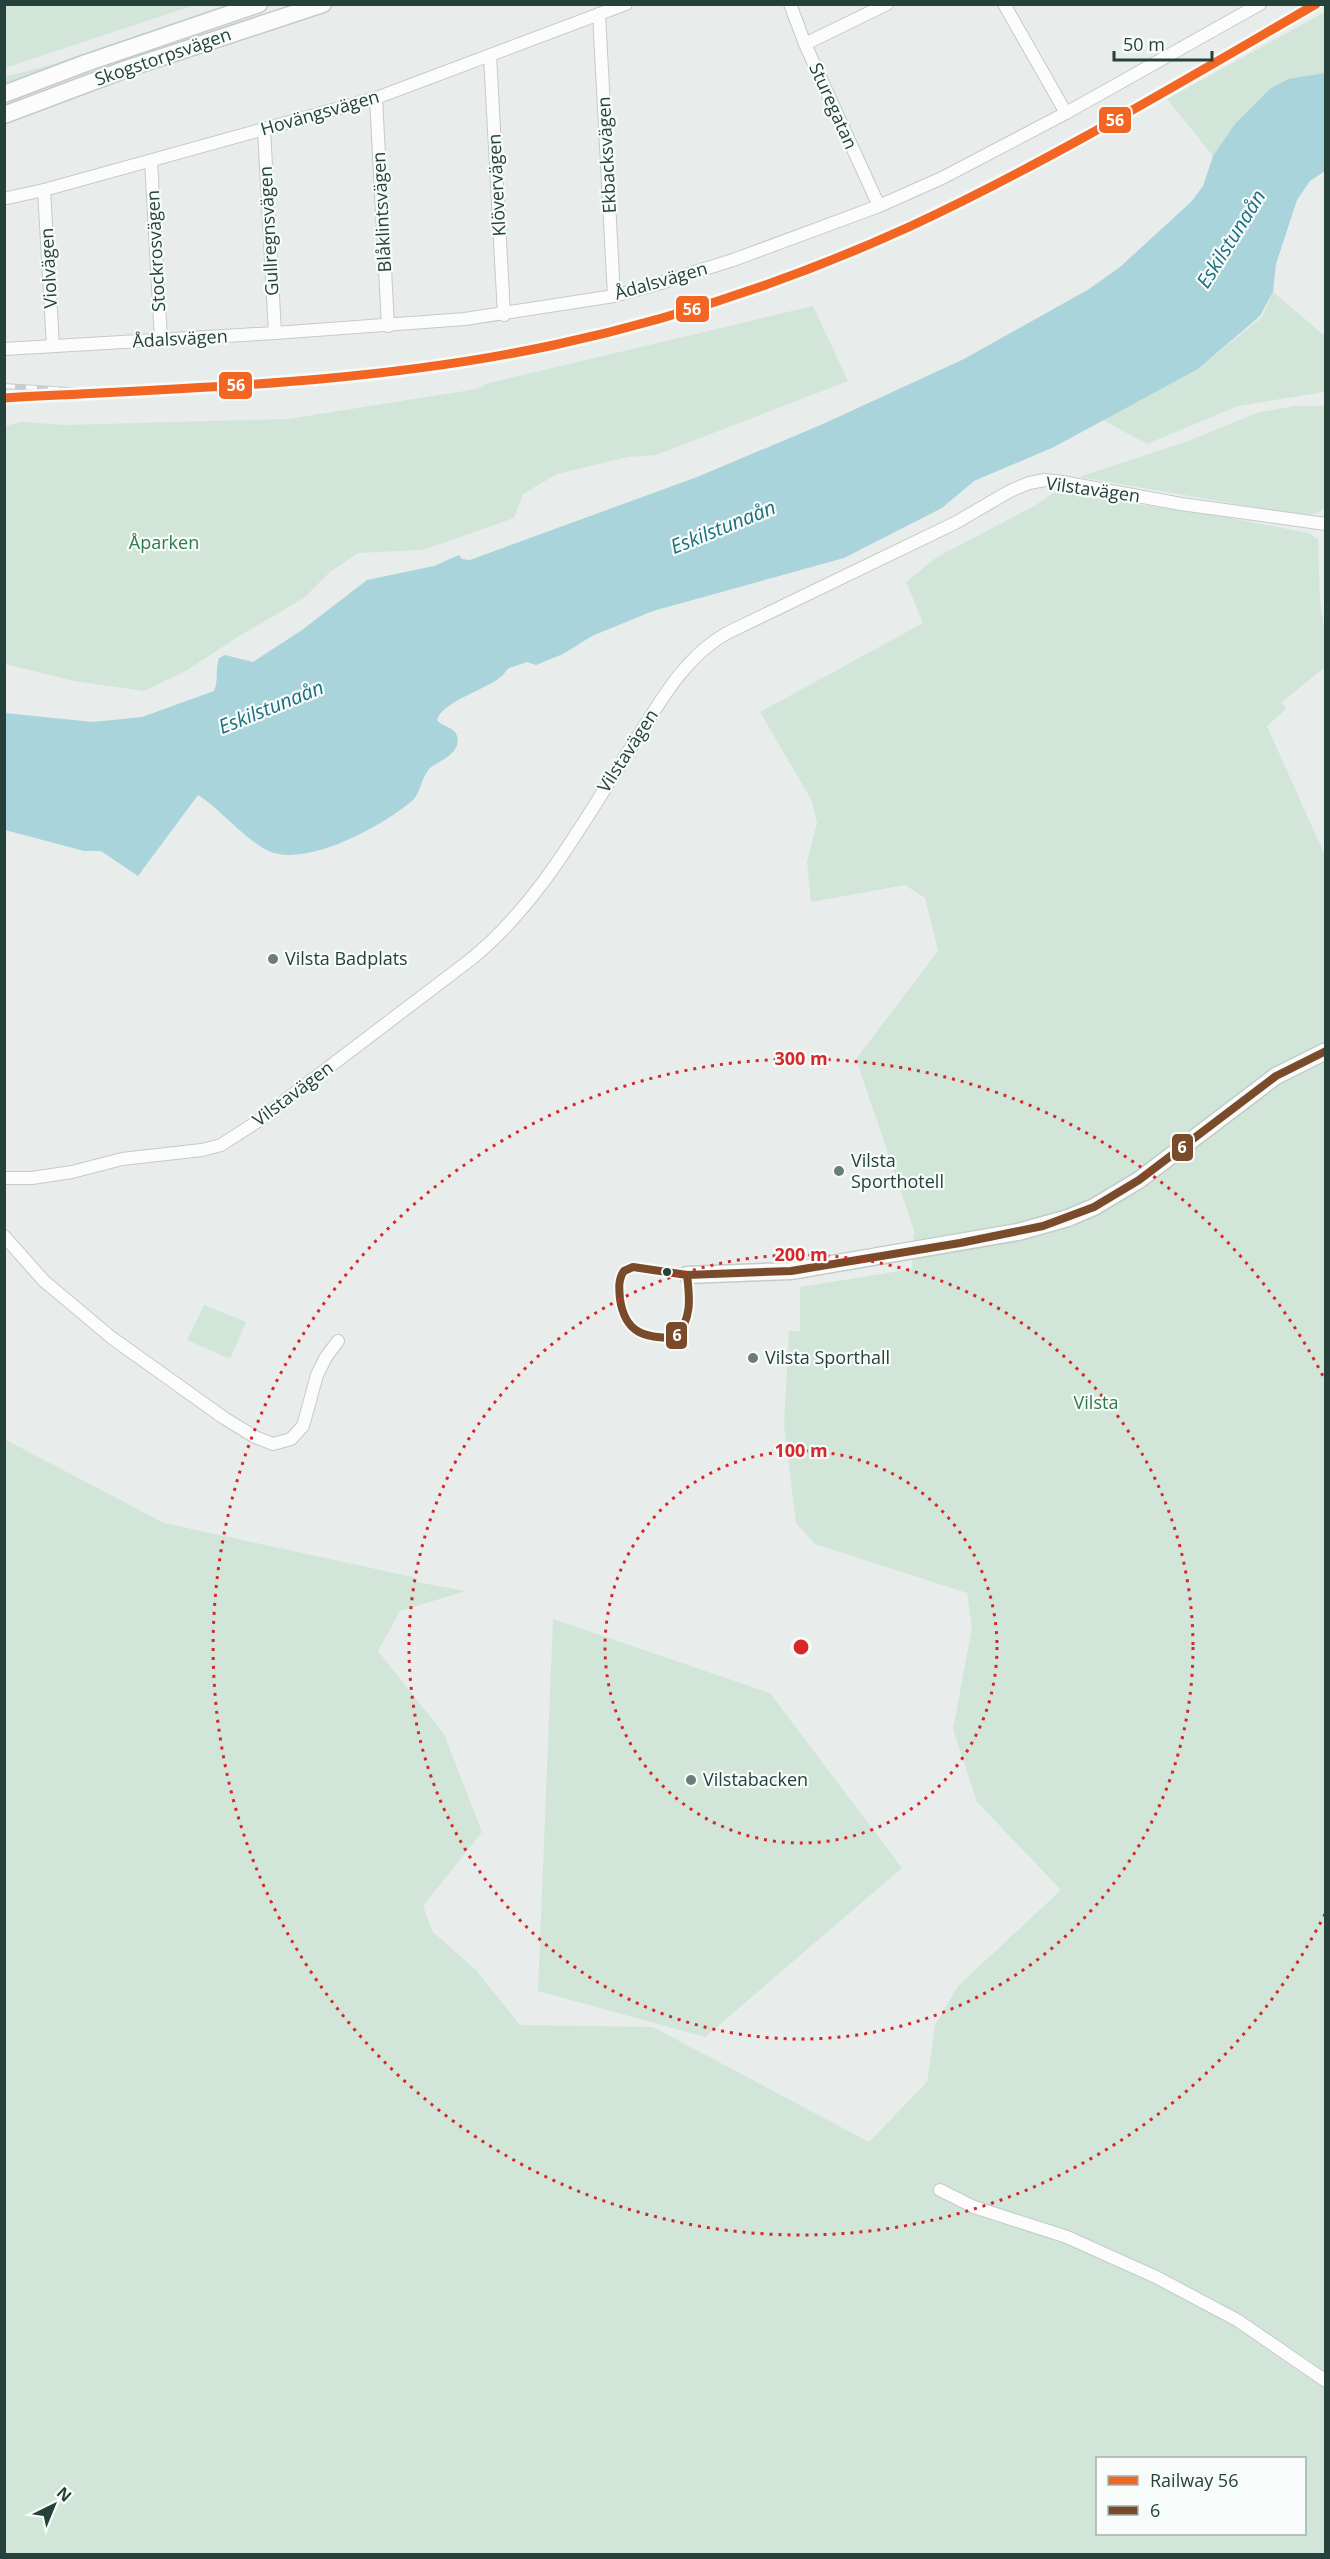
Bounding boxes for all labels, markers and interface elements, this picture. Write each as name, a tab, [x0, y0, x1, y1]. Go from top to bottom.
street label: Skogstorpsvägen	[91, 21, 234, 91]
scale bar	[1114, 24, 1212, 62]
text: 50 m	[1123, 32, 1165, 56]
street label: Sturegatan	[804, 59, 864, 153]
street label: Hovängsvägen	[258, 84, 382, 140]
street label: Ekbacksvägen	[591, 96, 621, 214]
line badge: 56	[1098, 106, 1132, 134]
text: 56	[1106, 109, 1124, 131]
street label: Klövervägen	[481, 133, 511, 237]
street label: Blåklintsvägen	[366, 151, 396, 273]
street label: Gullregnsvägen	[253, 166, 283, 297]
water label: Eskilstunaån	[1190, 184, 1271, 293]
street label: Stockrosvägen	[140, 190, 170, 313]
street label: Violvägen	[34, 227, 62, 309]
street label: Ådalsvägen	[612, 255, 710, 305]
line badge: 56	[675, 295, 710, 323]
text: 56	[683, 298, 701, 320]
street label: Ådalsvägen	[132, 324, 228, 352]
line badge: 56	[218, 371, 253, 400]
text: 56	[227, 374, 245, 396]
street label: Vilstavägen	[1045, 471, 1142, 507]
water label: Eskilstunaån	[666, 493, 779, 560]
park label: Åparken	[129, 530, 199, 554]
water label: Eskilstunaån	[214, 673, 327, 740]
street label: Vilstavägen	[591, 704, 663, 797]
place label: Vilsta Badplats	[285, 946, 408, 970]
marker: Vilsta Badplats	[266, 952, 280, 966]
text: 300 m	[774, 1046, 828, 1070]
street label: Vilstavägen	[247, 1055, 337, 1131]
line badge: 6	[1171, 1133, 1194, 1162]
text: 6	[1177, 1136, 1187, 1158]
place label: Vilsta Sporthotell	[851, 1148, 944, 1193]
marker: Vilsta Sporthotell	[832, 1164, 846, 1178]
text: 200 m	[774, 1242, 828, 1266]
unlabelled marker	[661, 1266, 673, 1278]
line badge: 6	[665, 1321, 688, 1350]
text: 6	[672, 1324, 682, 1346]
place label: Vilsta Sporthall	[765, 1345, 890, 1369]
marker: Vilsta Sporthall	[746, 1351, 760, 1365]
park label: Vilsta	[1074, 1390, 1118, 1414]
text: 100 m	[774, 1438, 828, 1462]
centre of rings	[791, 1637, 811, 1657]
place label: Vilstabacken	[703, 1767, 808, 1791]
marker: Vilstabacken	[684, 1773, 698, 1787]
legend	[1096, 2457, 1306, 2535]
text: Railway 56	[1150, 2468, 1238, 2492]
north arrow	[24, 2475, 84, 2535]
text: N	[52, 2482, 76, 2507]
text: 6	[1150, 2498, 1160, 2522]

